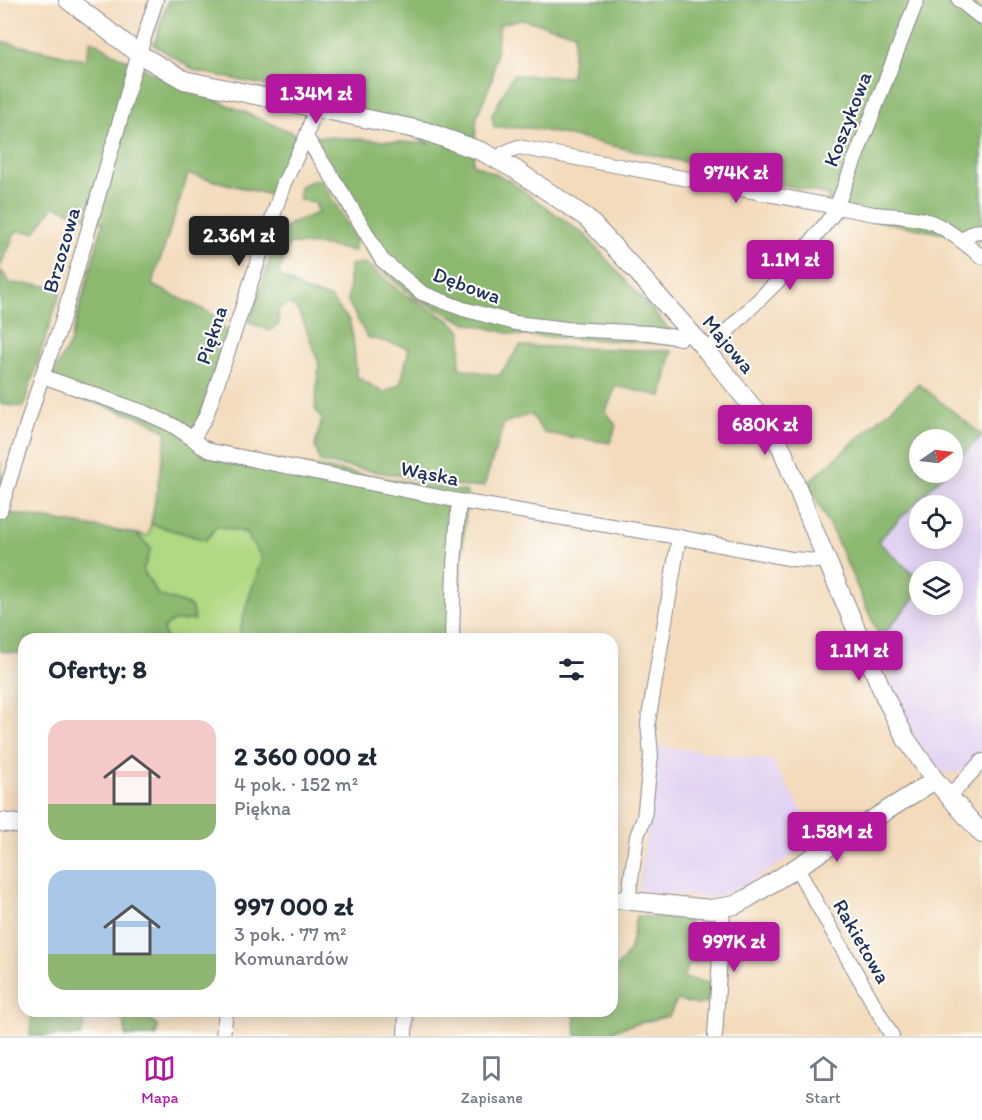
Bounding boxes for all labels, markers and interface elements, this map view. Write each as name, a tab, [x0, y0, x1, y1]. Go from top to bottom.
street label: Koszykowa	[817, 68, 877, 170]
pin: 1.34M zł	[254, 74, 378, 125]
text: 1.34M zł	[280, 81, 352, 105]
pin: 974K zł	[681, 153, 791, 204]
text: 974K zł	[704, 160, 768, 184]
street label: Brzozowa	[37, 204, 85, 296]
pin: 2.36M zł	[177, 216, 301, 267]
text: 2.36M zł	[203, 223, 275, 247]
pin: 1.1M zł	[735, 240, 845, 291]
text: 1.1M zł	[761, 247, 819, 271]
street label: Dębowa	[430, 261, 504, 309]
street label: Piękna	[190, 303, 232, 367]
street label: Majowa	[697, 310, 761, 378]
pin: 680K zł	[710, 405, 820, 456]
text: 680K zł	[732, 412, 798, 436]
north arrow	[909, 429, 963, 483]
map controls	[909, 429, 963, 615]
street label: Wąska	[399, 455, 461, 491]
button: locate	[909, 495, 963, 549]
button: layers	[909, 561, 963, 615]
pin: 1.1M zł	[804, 631, 914, 682]
text: 1.1M zł	[830, 638, 888, 662]
text: Oferty: 8	[48, 653, 147, 685]
icon: filters	[555, 653, 588, 686]
text: 2 360 000 zł	[234, 740, 377, 772]
icon: home	[96, 744, 168, 816]
text: 4 pok. · 152 m²	[234, 772, 358, 796]
text: Piękna	[234, 796, 291, 820]
pin: 1.58M zł	[775, 812, 899, 863]
text: 1.58M zł	[802, 819, 872, 843]
text: 997 000 zł	[234, 890, 353, 922]
icon: home	[96, 894, 168, 966]
street label: Rakietowa	[828, 894, 896, 988]
text: 3 pok. · 77 m²	[234, 922, 347, 946]
pin: 997K zł	[679, 922, 789, 973]
text: 997K zł	[702, 929, 766, 953]
text: Komunardów	[234, 946, 349, 970]
tab: Mapa	[141, 1052, 178, 1107]
tab: Zapisane	[461, 1052, 523, 1107]
tab: Start	[805, 1052, 841, 1107]

